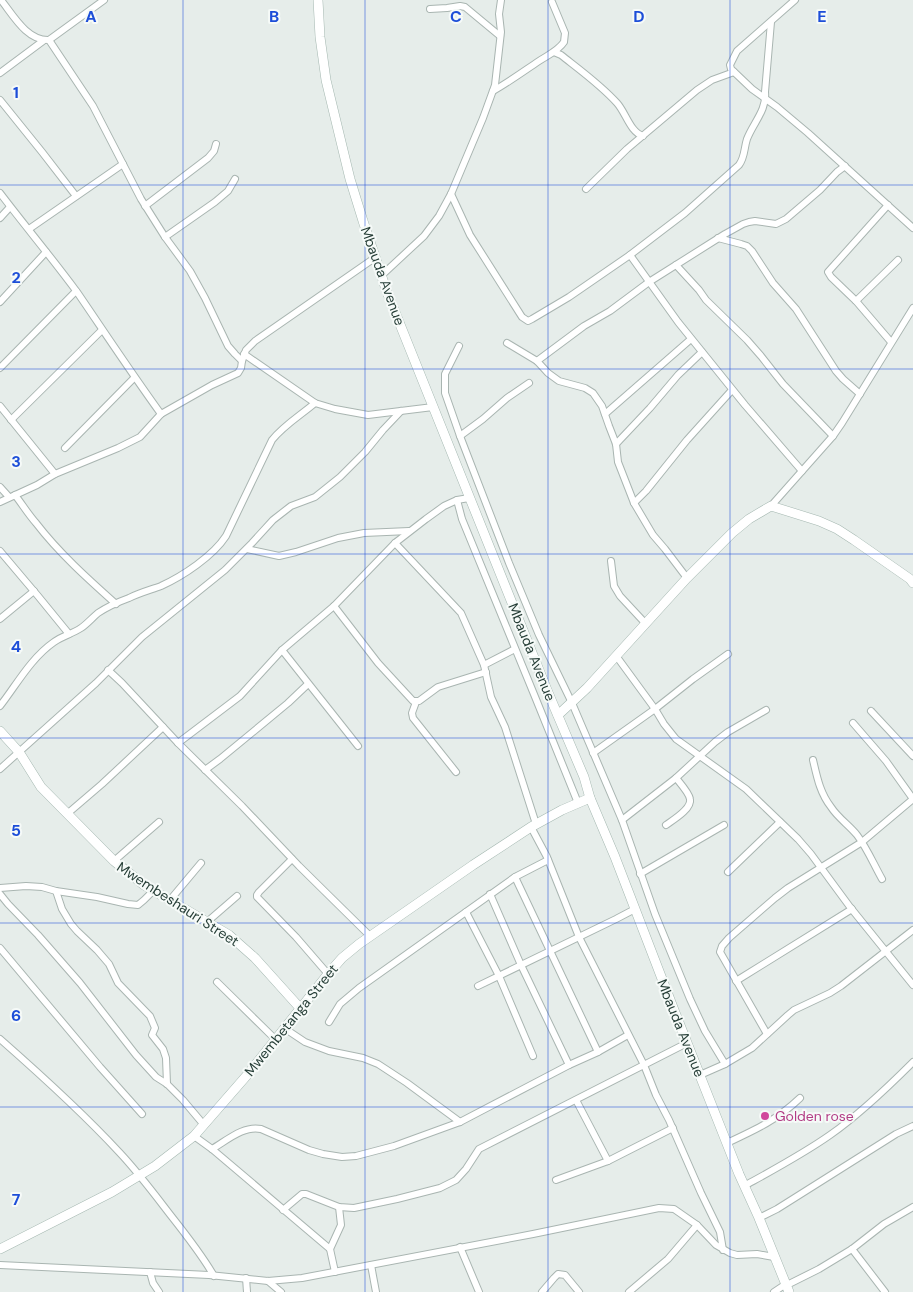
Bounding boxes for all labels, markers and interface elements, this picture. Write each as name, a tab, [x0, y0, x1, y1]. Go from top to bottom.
text: A	[85, 6, 97, 27]
text: B	[269, 6, 279, 27]
text: C	[450, 6, 462, 27]
text: D	[633, 6, 645, 27]
text: E	[817, 6, 827, 27]
text: 1	[13, 82, 19, 103]
street label: Mbauda Avenue	[357, 224, 409, 328]
text: 2	[11, 267, 21, 288]
text: 3	[11, 451, 21, 472]
street label: Mbauda Avenue	[504, 600, 560, 704]
text: 4	[11, 636, 21, 657]
text: 5	[11, 820, 21, 841]
street label: Mwembeshauri Street	[114, 858, 242, 950]
street label: Mwembetanga Street	[240, 960, 342, 1080]
street label: Mbauda Avenue	[653, 976, 709, 1080]
text: 6	[11, 1005, 21, 1026]
place label: Golden rose	[775, 1107, 854, 1125]
marker: Golden rose	[759, 1110, 771, 1122]
text: 7	[12, 1189, 21, 1210]

